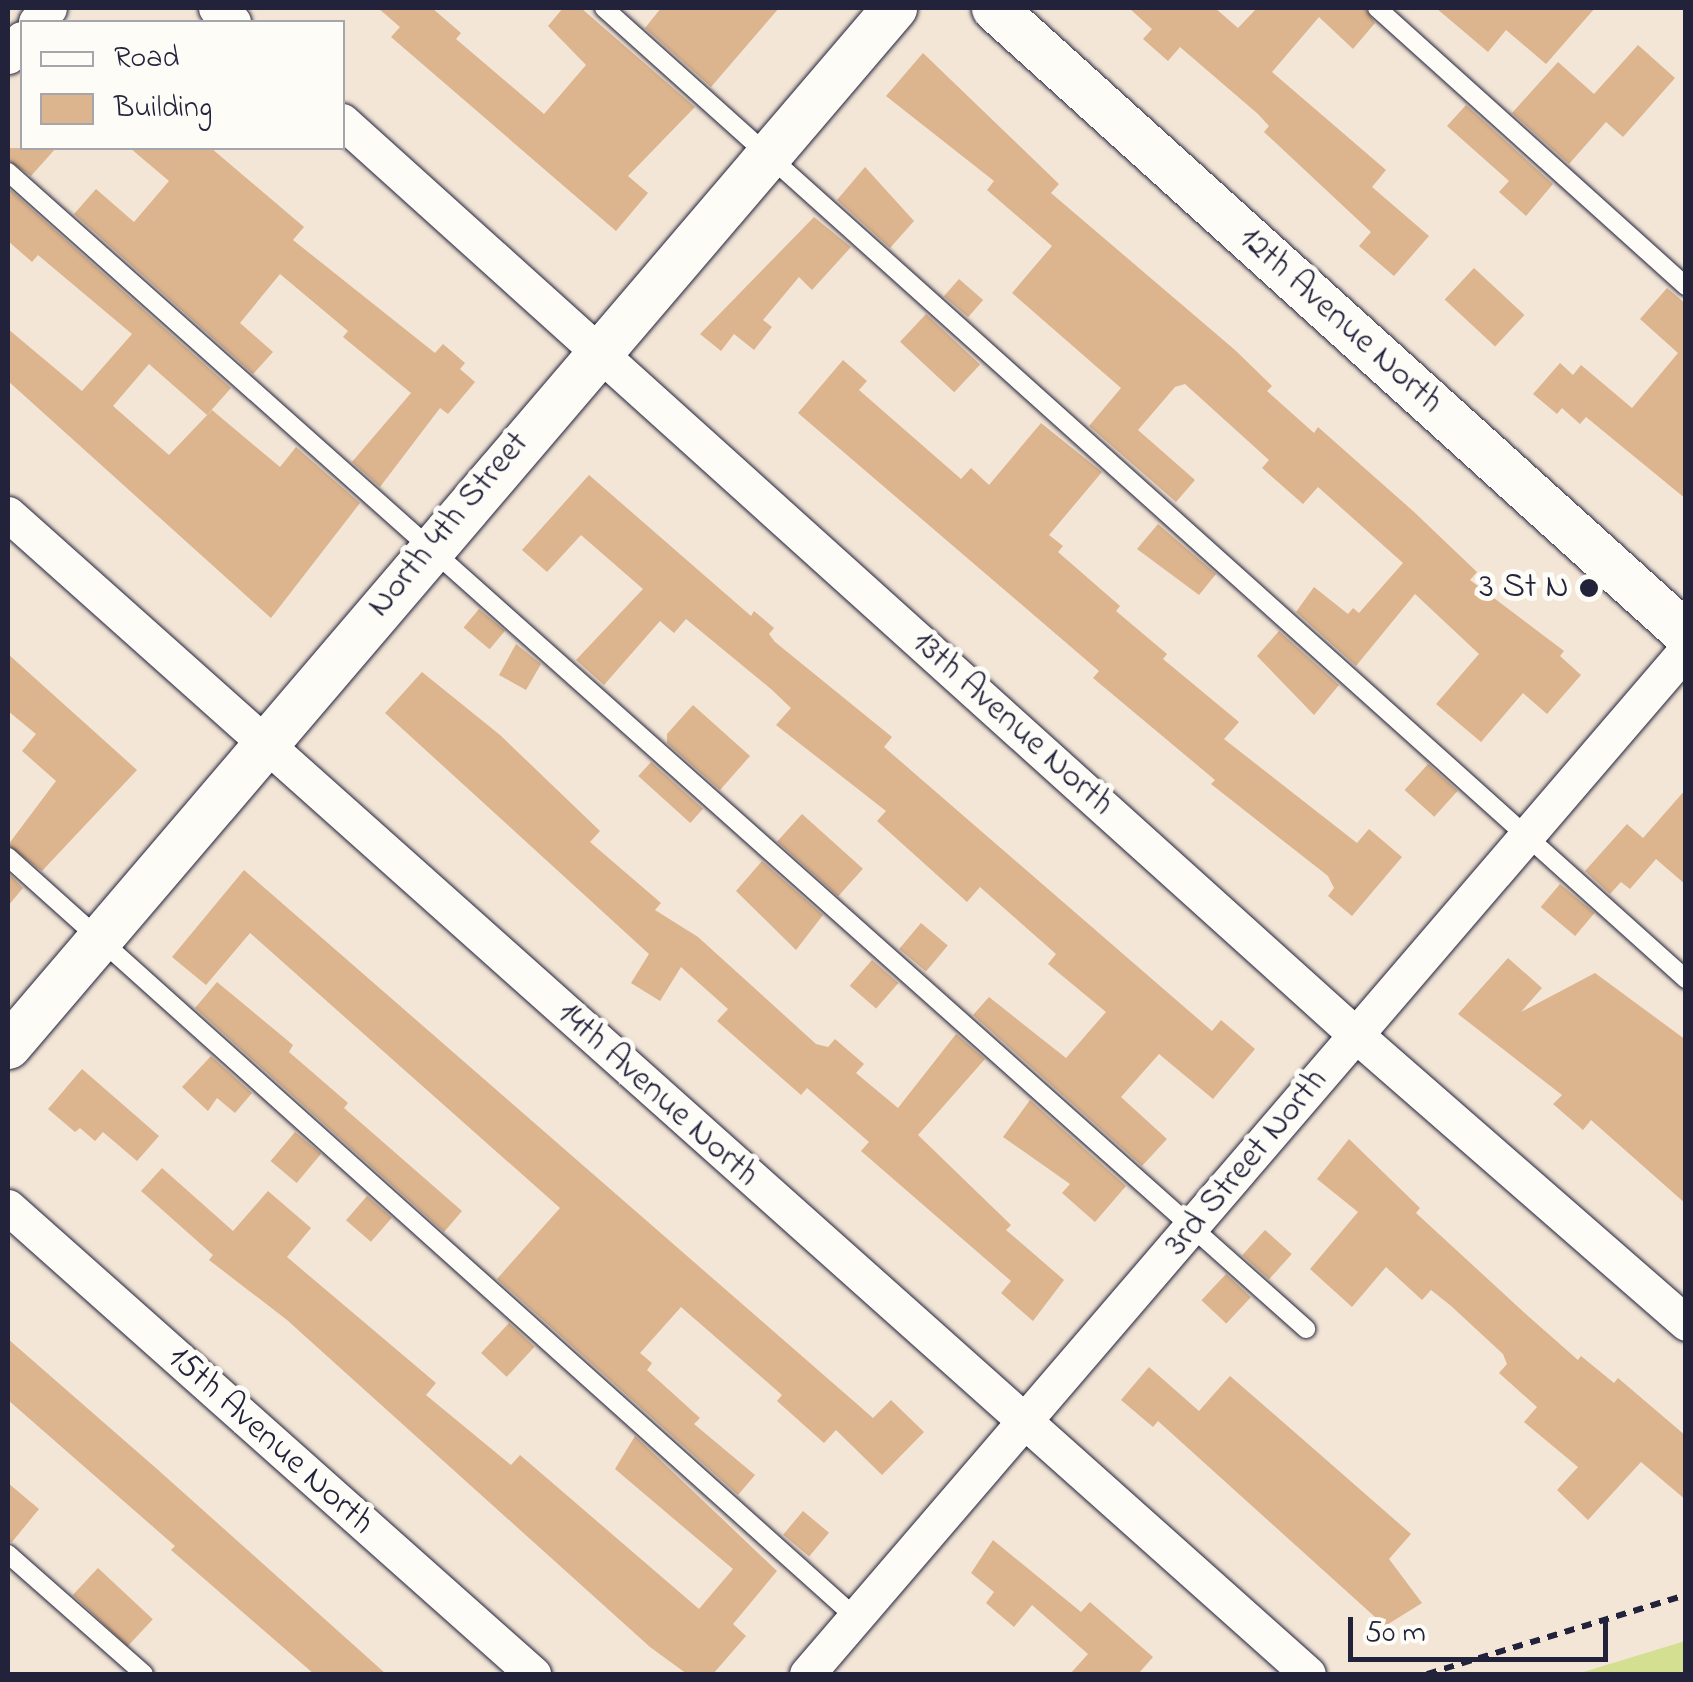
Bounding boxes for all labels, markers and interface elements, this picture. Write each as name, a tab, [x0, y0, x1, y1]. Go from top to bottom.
legend	[20, 20, 345, 150]
text: Road	[114, 37, 179, 81]
text: Building	[114, 87, 212, 131]
street label: 12th Avenue North	[1229, 218, 1451, 424]
street label: North 4th Street	[359, 424, 539, 626]
place label: 3 St N	[1479, 567, 1569, 609]
marker: 3 St N	[1578, 577, 1600, 599]
street label: 13th Avenue North	[902, 622, 1122, 826]
street label: 14th Avenue North	[547, 993, 767, 1197]
street label: 3rd Street North	[1156, 1061, 1338, 1265]
street label: 15th Avenue North	[158, 1337, 382, 1545]
scale bar	[1353, 1597, 1613, 1659]
text: 50 m	[1365, 1612, 1426, 1656]

